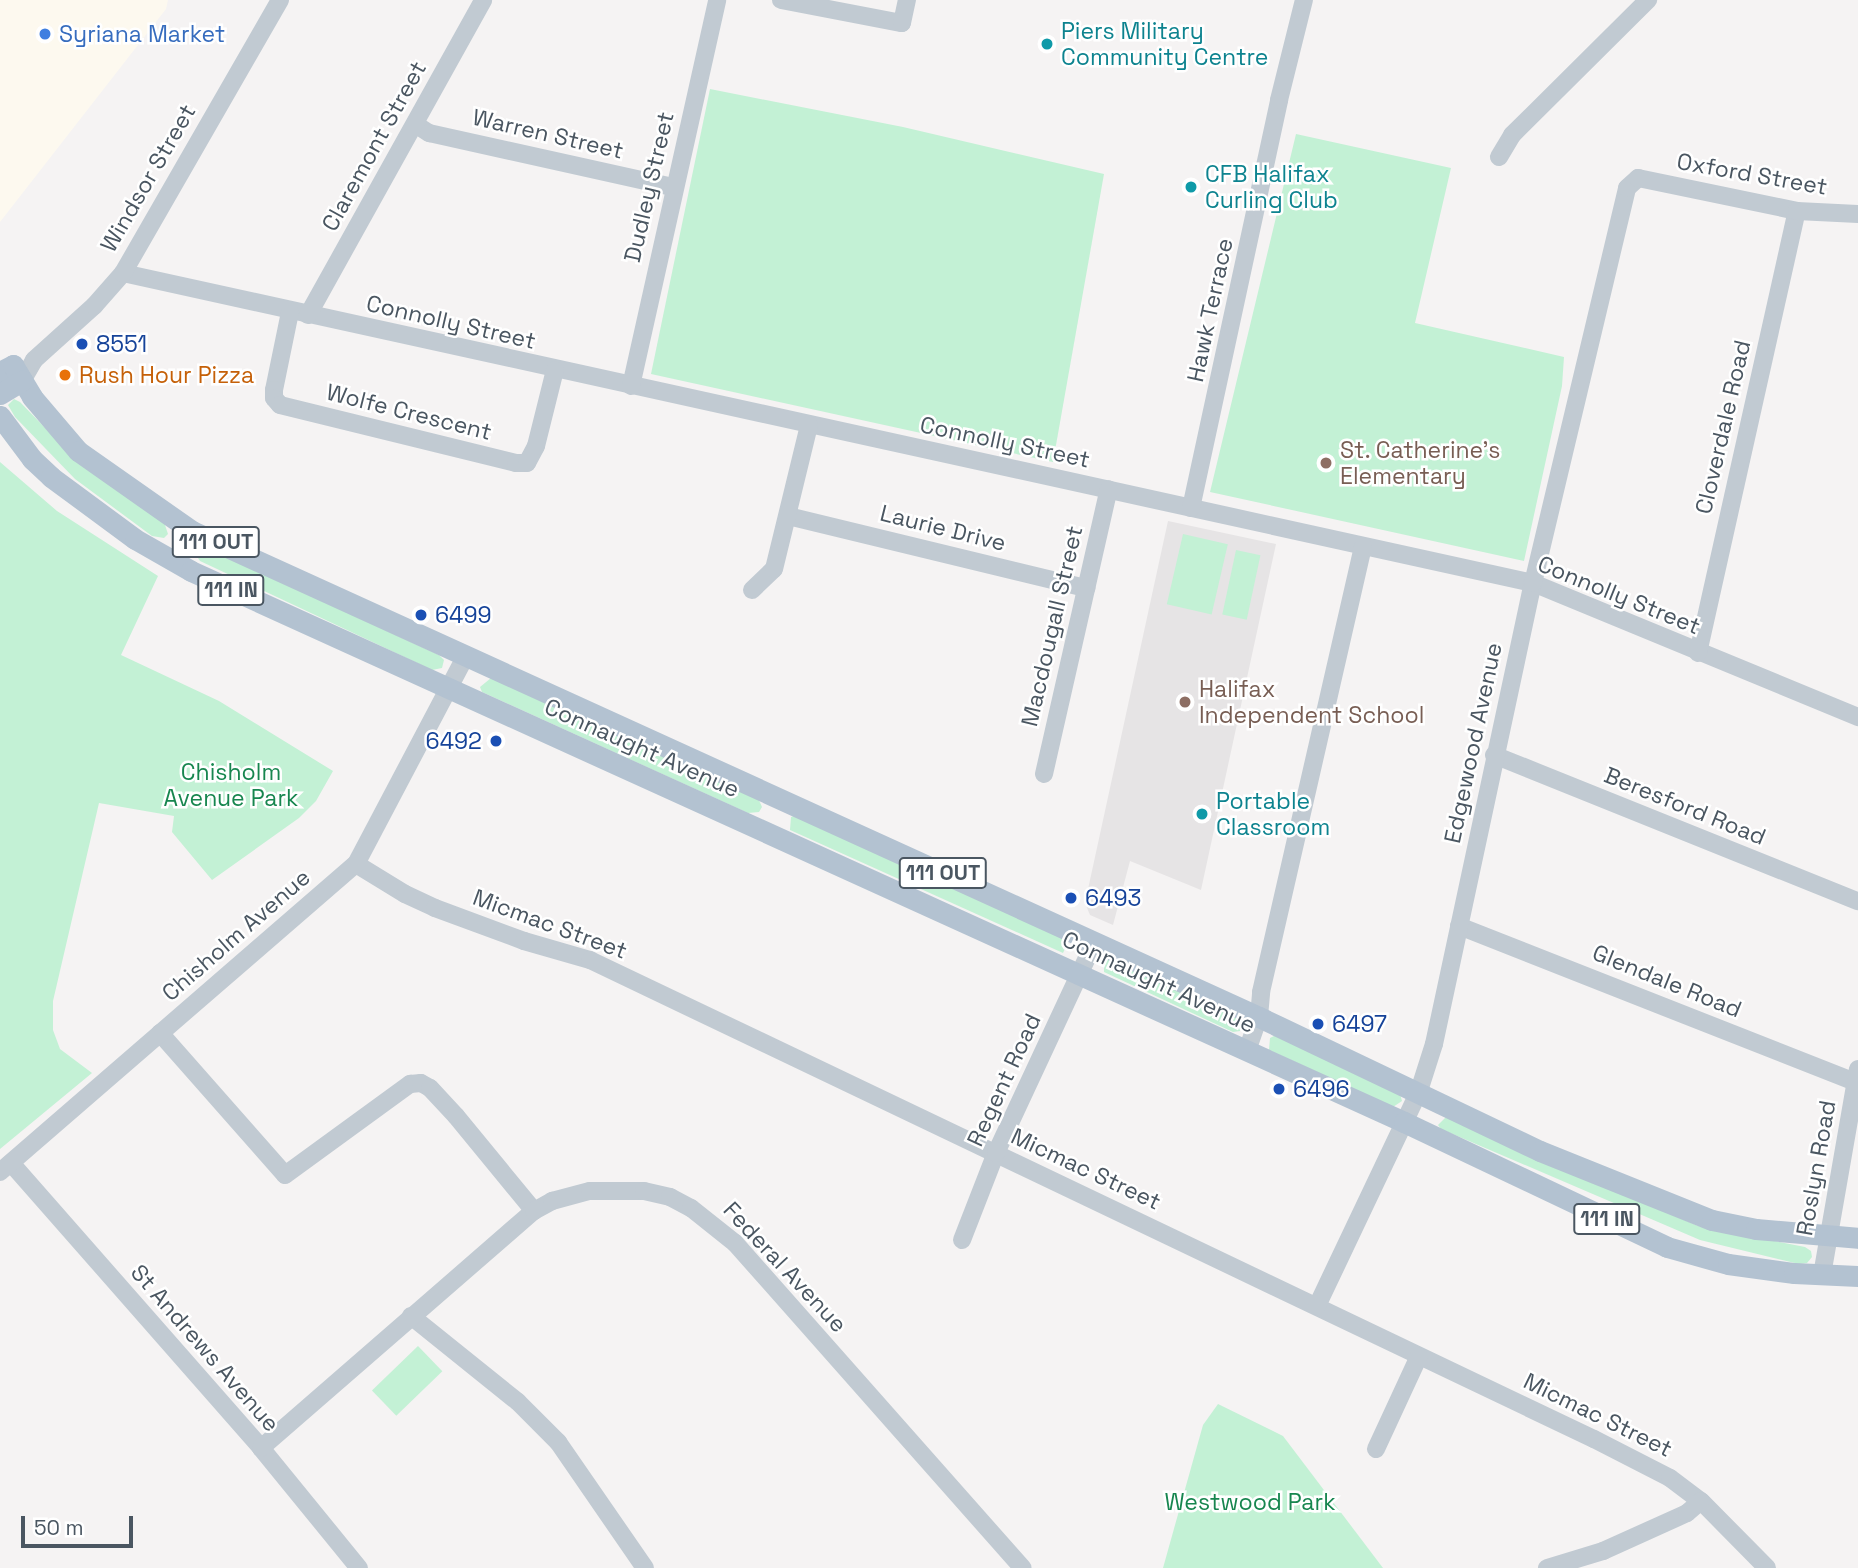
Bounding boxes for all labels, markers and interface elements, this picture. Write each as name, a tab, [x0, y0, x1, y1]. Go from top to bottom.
place label: Piers Military Community Centre	[1061, 17, 1268, 71]
place label: Syriana Market	[59, 20, 225, 48]
marker: Syriana Market	[37, 26, 53, 42]
marker: Piers Military Community Centre	[1039, 36, 1055, 52]
street label: Claremont Street	[316, 56, 432, 236]
street label: Windsor Street	[95, 99, 201, 257]
street label: Warren Street	[470, 103, 626, 165]
street label: Dudley Street	[618, 109, 680, 265]
street label: Oxford Street	[1675, 147, 1829, 201]
place label: CFB Halifax Curling Club	[1205, 160, 1338, 214]
marker: CFB Halifax Curling Club	[1183, 179, 1199, 195]
street label: Hawk Terrace	[1181, 235, 1239, 385]
street label: Connolly Street	[364, 289, 538, 355]
place label: 8551	[96, 330, 147, 358]
marker: 8551	[74, 336, 90, 352]
street label: Cloverdale Road	[1690, 337, 1756, 517]
place label: Rush Hour Pizza	[79, 361, 254, 389]
marker: Rush Hour Pizza	[57, 367, 73, 383]
street label: Wolfe Crescent	[324, 378, 494, 446]
street label: Connolly Street	[918, 411, 1092, 473]
place label: St. Catherine's Elementary	[1340, 436, 1501, 490]
marker: St. Catherine's Elementary	[1318, 455, 1334, 471]
street label: Laurie Drive	[877, 499, 1009, 557]
street label: Macdougall Street	[1015, 523, 1089, 729]
road number: 111 OUT	[170, 524, 262, 560]
street label: Connolly Street	[1534, 550, 1704, 640]
road number: 111 IN	[196, 572, 266, 608]
place label: 6499	[435, 601, 492, 629]
marker: 6499	[413, 607, 429, 623]
street label: Edgewood Avenue	[1438, 640, 1508, 846]
place label: Halifax Independent School	[1199, 675, 1424, 729]
street label: Connaught Avenue	[540, 693, 744, 803]
marker: Halifax Independent School	[1177, 694, 1193, 710]
place label: 6492	[426, 727, 482, 755]
marker: 6492	[488, 733, 504, 749]
park label: Chisholm Avenue Park	[164, 758, 298, 812]
street label: Beresford Road	[1600, 761, 1770, 851]
place label: Portable Classroom	[1216, 787, 1330, 841]
marker: Portable Classroom	[1194, 806, 1210, 822]
road number: 111 OUT	[898, 856, 988, 890]
street label: Chisholm Avenue	[156, 863, 316, 1007]
street label: Micmac Street	[469, 883, 631, 965]
place label: 6493	[1085, 884, 1141, 912]
marker: 6493	[1063, 890, 1079, 906]
street label: Connaught Avenue	[1058, 925, 1260, 1039]
street label: Glendale Road	[1588, 939, 1746, 1023]
street label: Regent Road	[961, 1009, 1047, 1151]
place label: 6497	[1332, 1010, 1387, 1038]
marker: 6497	[1310, 1016, 1326, 1032]
place label: 6496	[1293, 1075, 1350, 1103]
marker: 6496	[1271, 1081, 1287, 1097]
street label: Roslyn Road	[1791, 1098, 1841, 1238]
street label: Micmac Street	[1007, 1122, 1165, 1216]
street label: Federal Avenue	[717, 1196, 853, 1338]
road number: 111 IN	[1572, 1202, 1642, 1236]
street label: St Andrews Avenue	[125, 1258, 285, 1438]
street label: Micmac Street	[1519, 1367, 1677, 1463]
park label: Westwood Park	[1164, 1488, 1336, 1516]
scale bar	[24, 1502, 136, 1546]
text: 50 m	[34, 1514, 84, 1541]

